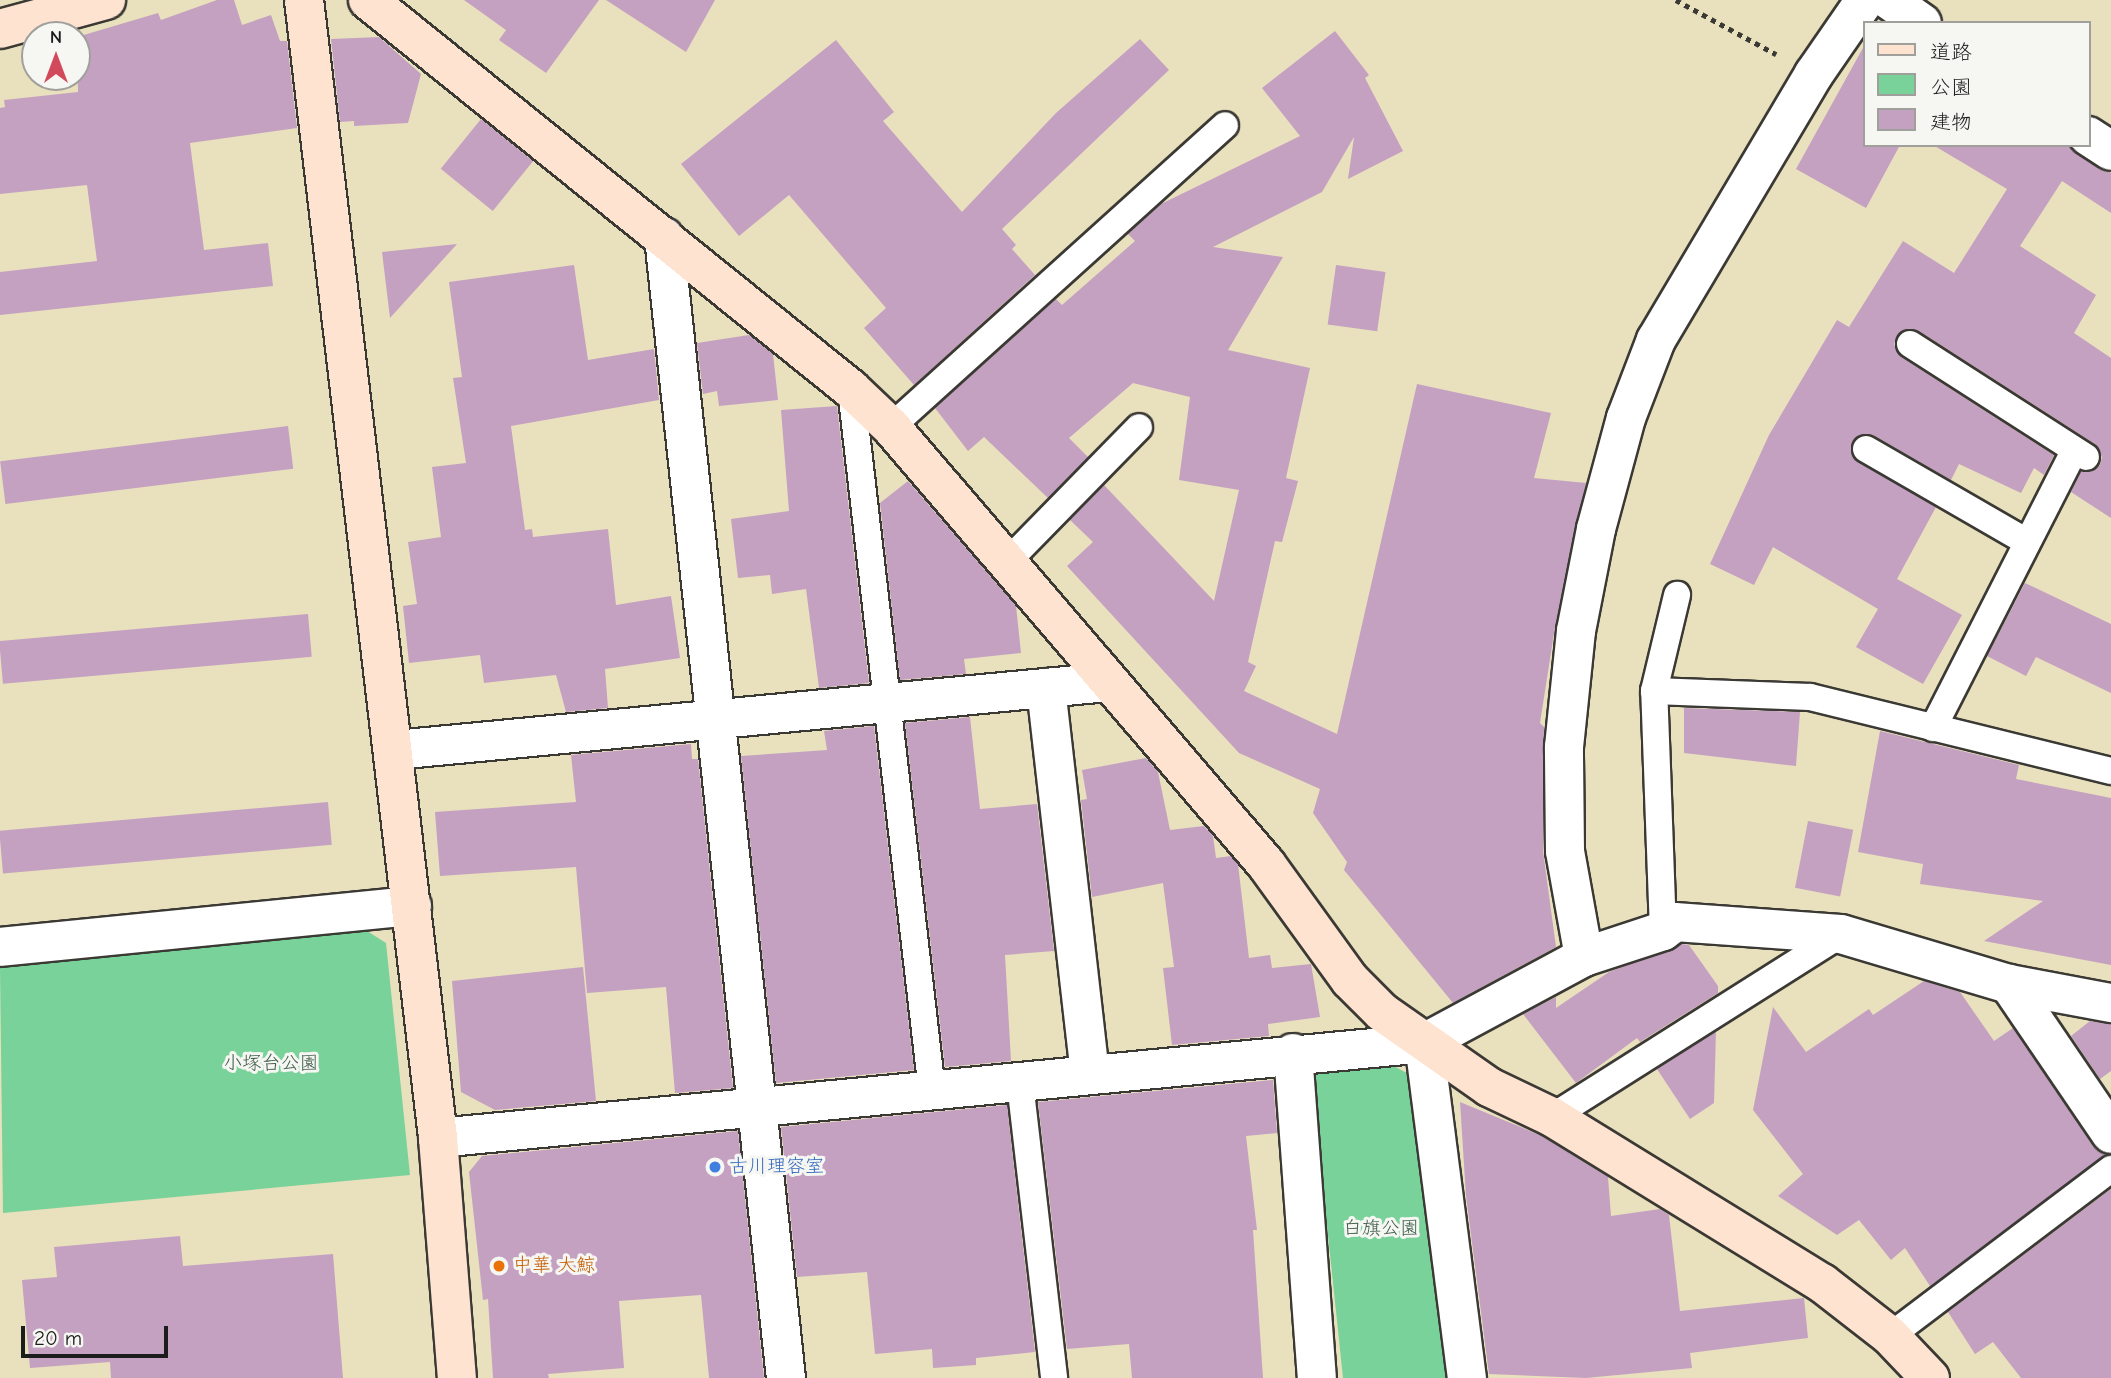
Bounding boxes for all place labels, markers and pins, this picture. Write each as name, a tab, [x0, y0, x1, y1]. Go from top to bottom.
place label: 古川理容室	[729, 1156, 824, 1178]
marker: 古川理容室	[707, 1159, 723, 1175]
place label: 中華 大鯨	[513, 1255, 595, 1277]
marker: 中華 大鯨	[491, 1258, 507, 1274]

